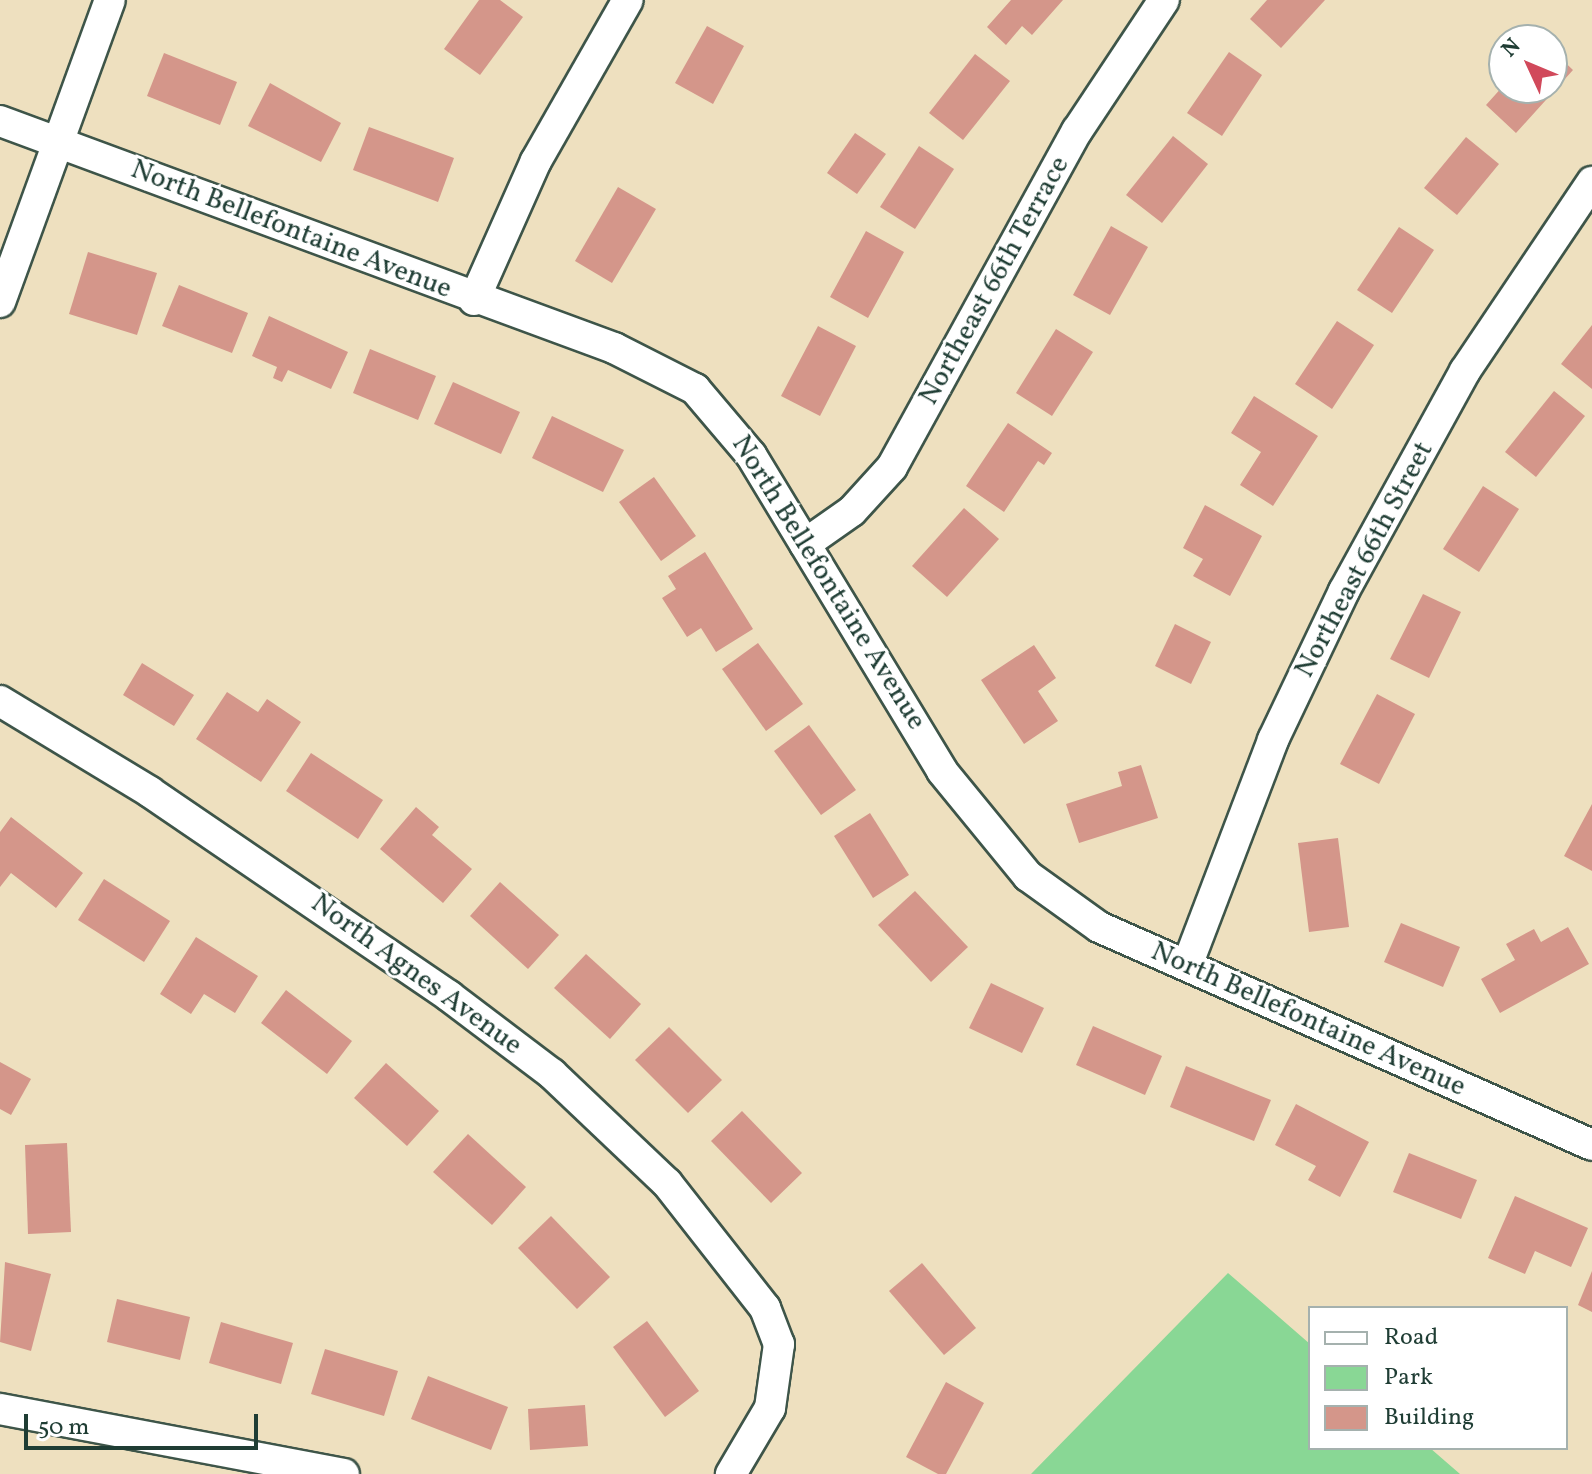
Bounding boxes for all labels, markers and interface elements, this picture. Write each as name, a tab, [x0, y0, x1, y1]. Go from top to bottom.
north arrow	[1488, 24, 1568, 104]
text: N	[1495, 32, 1529, 65]
street label: Northeast 66th Terrace	[912, 150, 1078, 412]
street label: North Bellefontaine Avenue	[126, 153, 456, 307]
street label: North Bellefontaine Avenue	[723, 430, 933, 736]
street label: Northeast 66th Street	[1289, 436, 1441, 684]
street label: North Agnes Avenue	[304, 887, 528, 1063]
street label: North Bellefontaine Avenue	[1145, 935, 1471, 1105]
legend	[1308, 1306, 1568, 1450]
text: Road	[1384, 1321, 1438, 1355]
text: Park	[1384, 1361, 1433, 1395]
scale bar	[28, 1398, 262, 1448]
text: Building	[1384, 1401, 1474, 1435]
text: 50 m	[38, 1411, 90, 1445]

